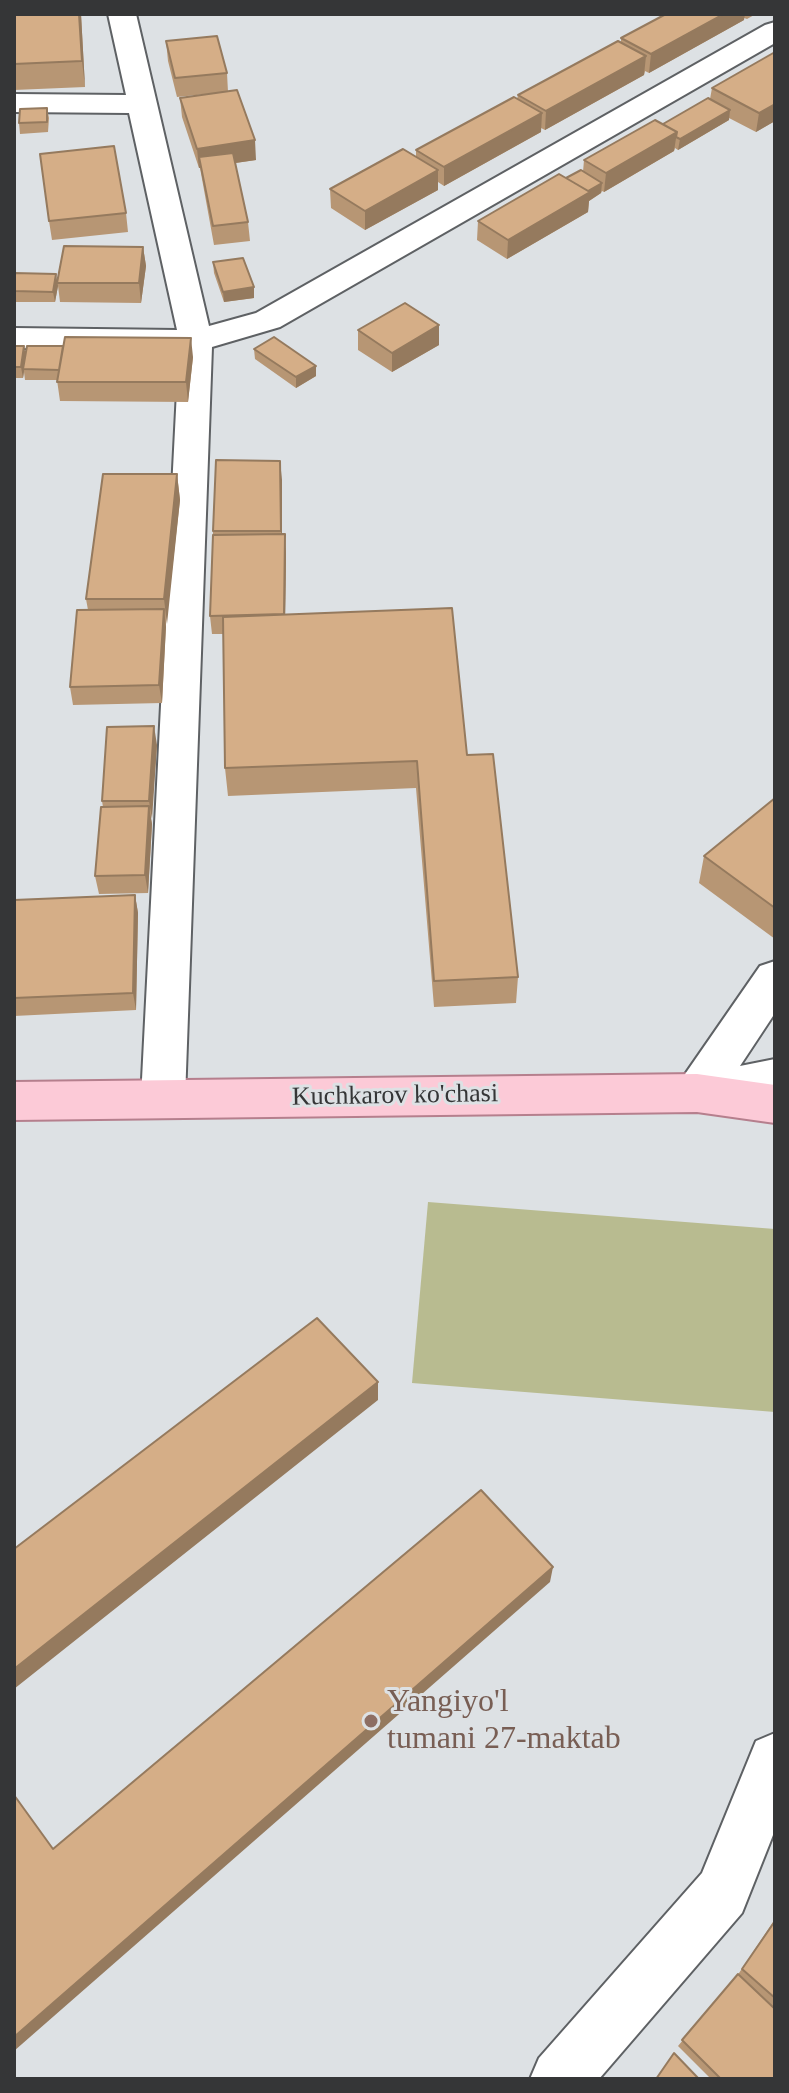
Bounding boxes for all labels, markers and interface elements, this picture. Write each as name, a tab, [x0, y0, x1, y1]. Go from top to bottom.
street label: Kuchkarov ko'chasi	[292, 1079, 498, 1113]
place label: Yangiyo'l tumani 27-maktab	[387, 1684, 621, 1759]
marker: Yangiyo'l tumani 27-maktab	[362, 1712, 380, 1730]

